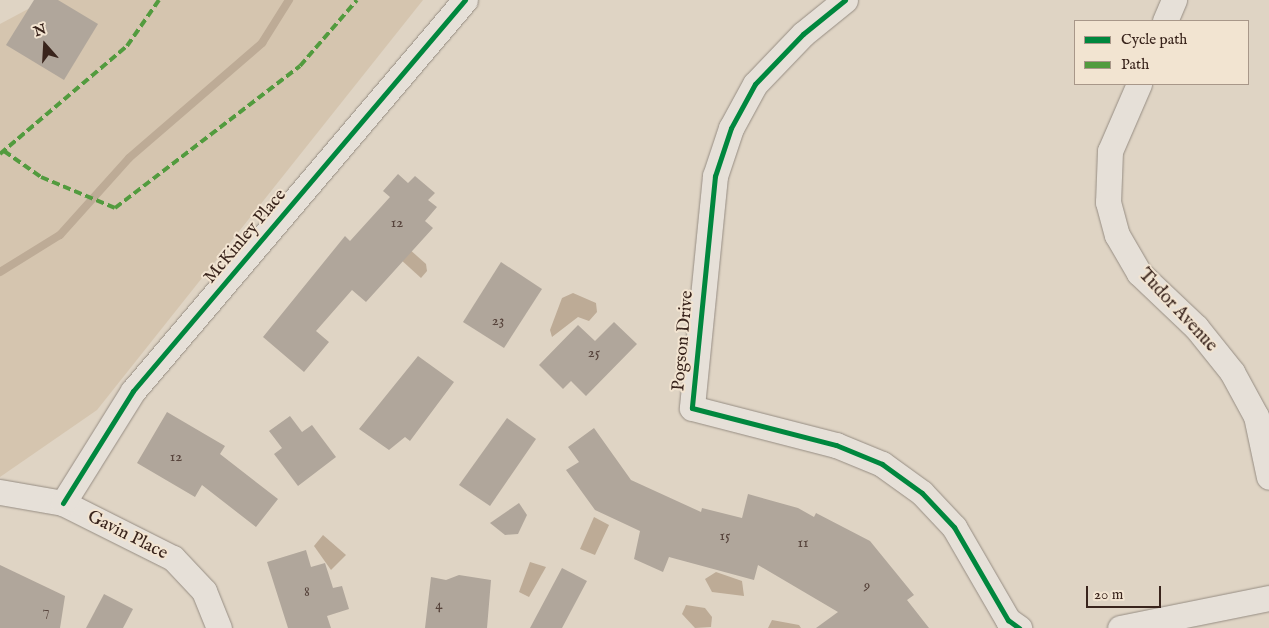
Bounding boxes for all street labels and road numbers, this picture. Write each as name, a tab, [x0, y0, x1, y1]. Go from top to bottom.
street label: McKinley Place	[200, 185, 292, 289]
street label: Tudor Avenue	[1133, 265, 1221, 357]
street label: Pogson Drive	[669, 290, 699, 392]
street label: Gavin Place	[83, 507, 171, 565]

